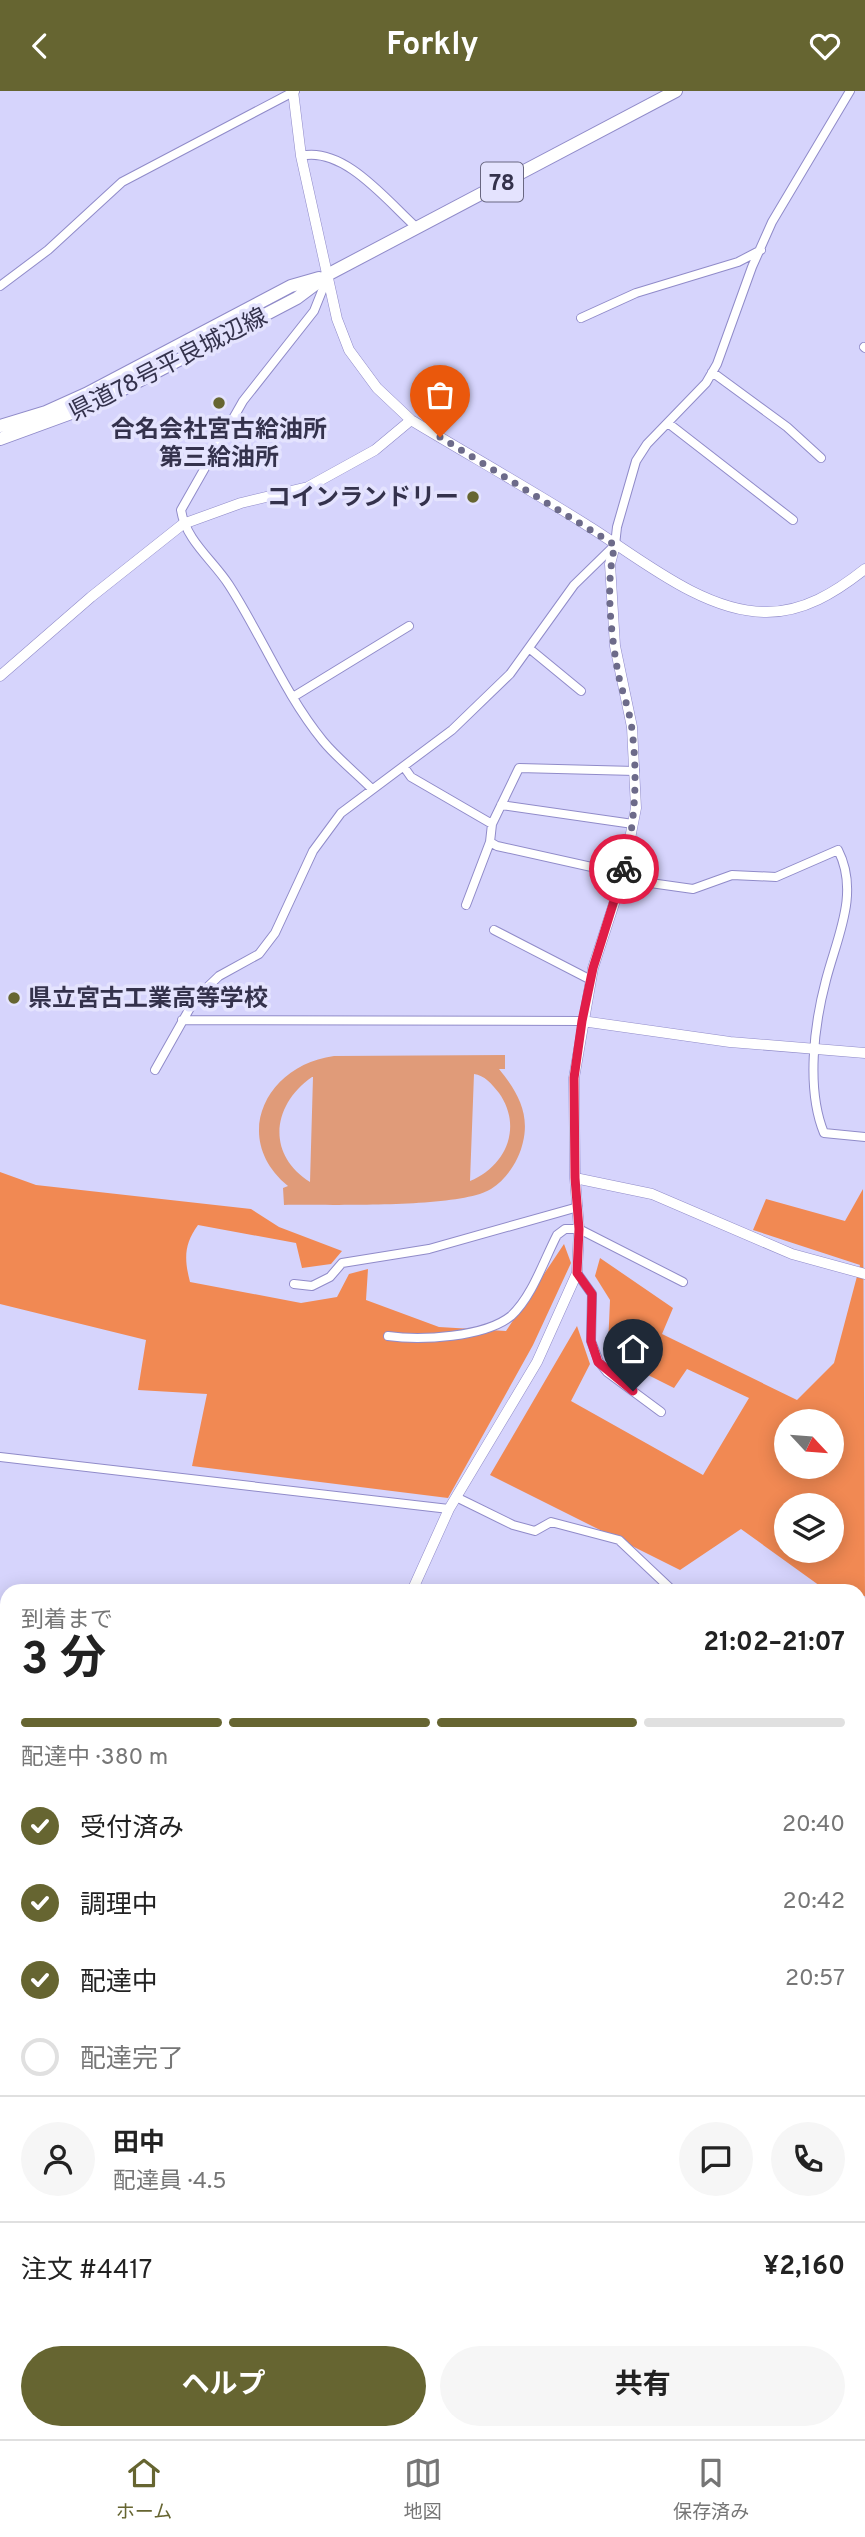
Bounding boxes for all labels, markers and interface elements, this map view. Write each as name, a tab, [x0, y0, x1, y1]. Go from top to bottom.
text: Forkly	[386, 26, 479, 66]
icon: back	[21, 27, 59, 65]
icon: heart	[806, 27, 844, 65]
road number: 78	[481, 163, 523, 201]
street label: 県道78号平良城辺線	[65, 303, 273, 429]
pin	[410, 365, 470, 437]
icon: bag	[421, 376, 459, 414]
marker: 合名会社宮古給油所 第三給油所	[211, 395, 227, 411]
place label: 合名会社宮古給油所 第三給油所	[111, 416, 327, 474]
place label: コインランドリー	[267, 484, 459, 514]
marker: コインランドリー	[465, 489, 481, 505]
courier	[589, 834, 659, 904]
icon: bike	[605, 850, 643, 888]
place label: 県立宮古工業高等学校	[28, 985, 268, 1015]
marker: 県立宮古工業高等学校	[6, 990, 22, 1006]
pin	[603, 1319, 663, 1391]
icon: home	[614, 1330, 652, 1368]
north arrow	[774, 1409, 844, 1479]
map controls	[774, 1409, 844, 1563]
button: layers	[774, 1493, 844, 1563]
text: 到着まで	[21, 1607, 113, 1636]
text: 21:02–21:07	[703, 1627, 845, 1660]
text: 3 分	[21, 1632, 106, 1691]
text: 配達中 · 380 m	[21, 1744, 168, 1773]
icon: check	[21, 1807, 59, 1845]
text: 20:40	[782, 1811, 845, 1840]
text: 受付済み	[80, 1813, 184, 1846]
icon: check	[21, 1884, 59, 1922]
text: 20:42	[783, 1888, 845, 1917]
text: 調理中	[80, 1890, 158, 1923]
icon: check	[21, 1961, 59, 1999]
text: 20:57	[785, 1965, 845, 1994]
text: 配達中	[80, 1967, 158, 2000]
text: 配達完了	[80, 2044, 184, 2077]
button: person	[21, 2122, 95, 2196]
button: chat	[679, 2122, 753, 2196]
button: phone	[771, 2122, 845, 2196]
text: 田中	[113, 2128, 165, 2161]
text: 配達員 · 4.5	[113, 2168, 227, 2197]
text: ¥2,160	[763, 2251, 845, 2284]
text: 注文 #4417	[21, 2255, 152, 2288]
button: ヘルプ	[21, 2346, 426, 2426]
button: 共有	[440, 2346, 845, 2426]
tab: ホーム	[116, 2454, 172, 2525]
tab: 地図	[404, 2454, 442, 2525]
tab: 保存済み	[673, 2454, 749, 2525]

